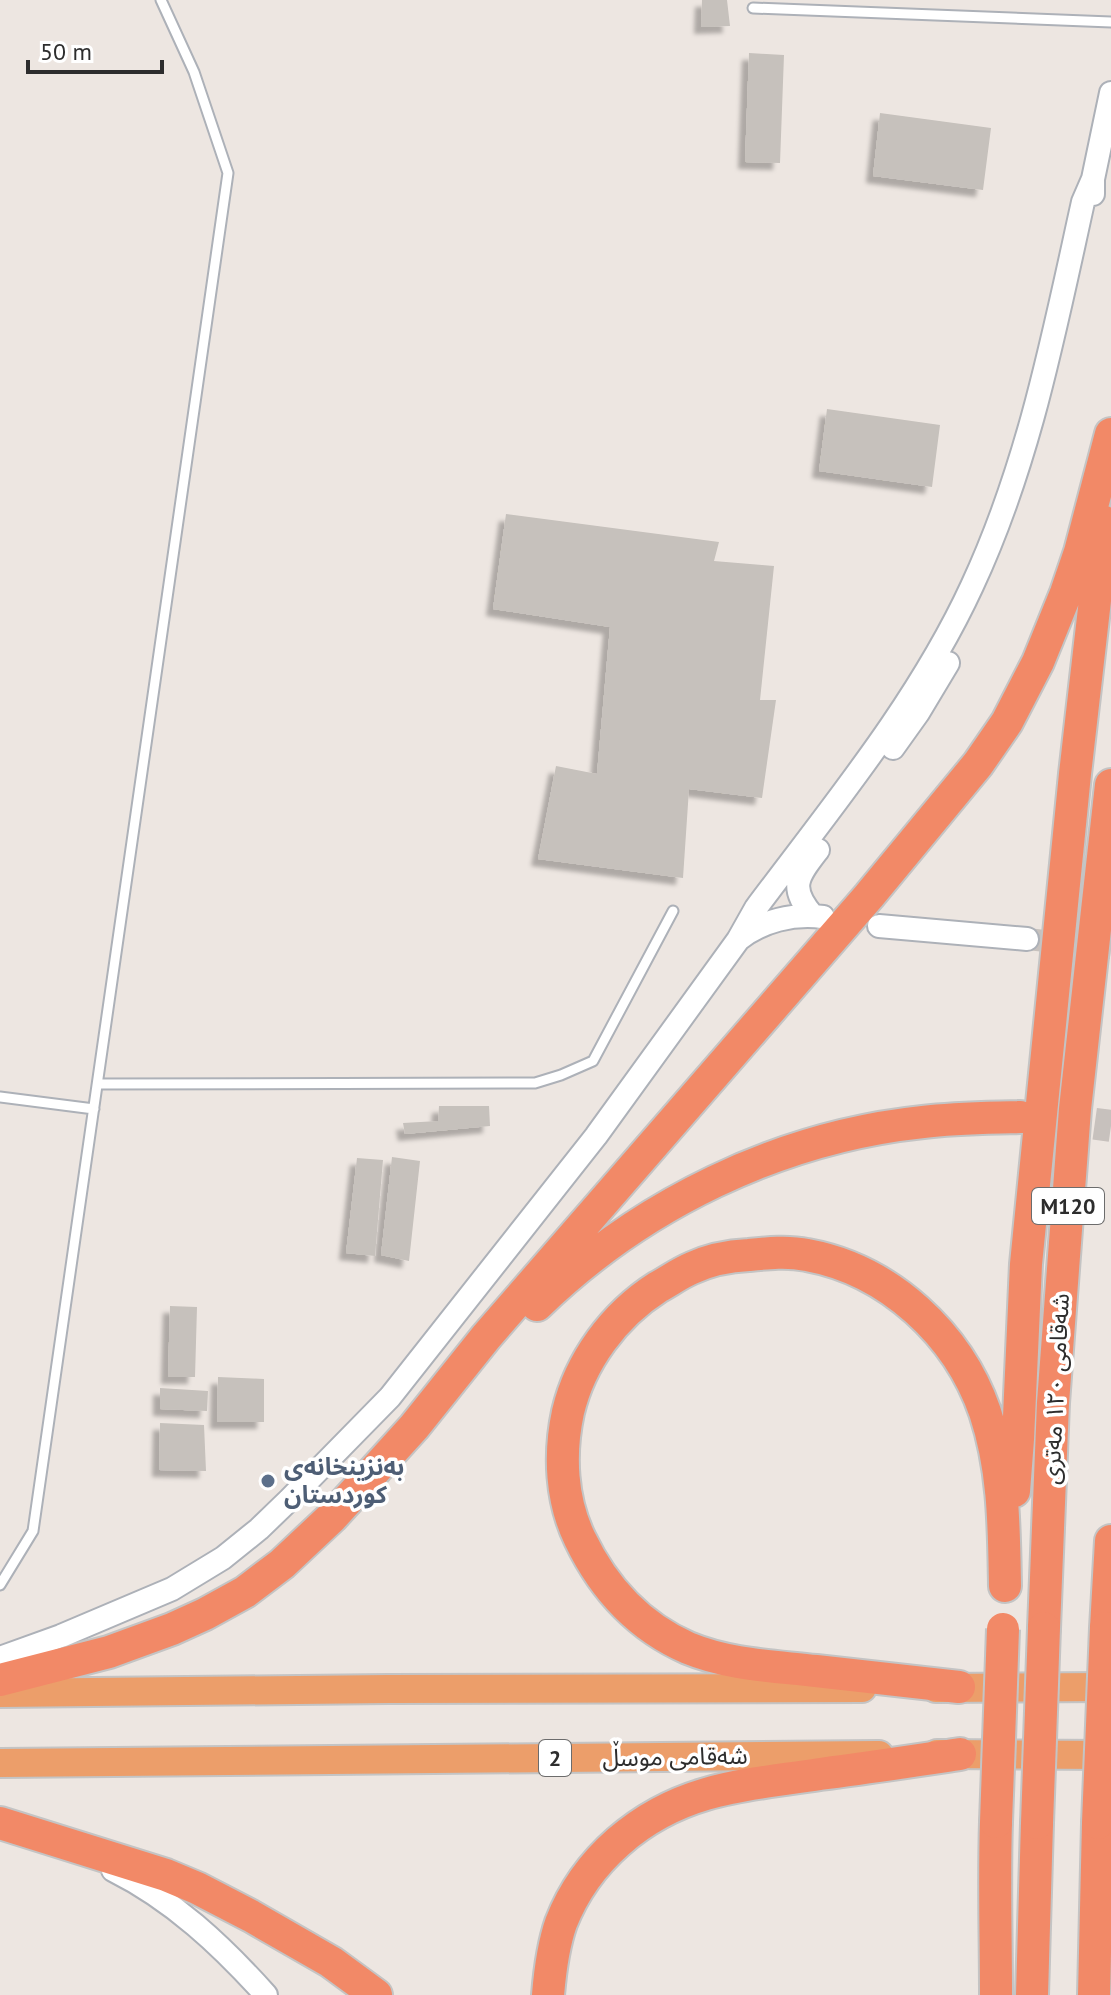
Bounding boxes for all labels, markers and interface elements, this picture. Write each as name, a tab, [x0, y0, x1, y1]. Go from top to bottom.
scale bar	[28, 24, 162, 74]
text: 50 m	[40, 36, 92, 67]
road number: M120	[1032, 1188, 1104, 1224]
street label: شەقامی ١٢٠ مەتری	[1035, 1292, 1076, 1485]
place label: بەنزینخانەی کوردستان	[284, 1451, 404, 1510]
marker: بەنزینخانەی کوردستان	[259, 1472, 277, 1490]
street label: شەقامی موسڵ	[602, 1738, 748, 1773]
road number: 2	[539, 1740, 571, 1776]

